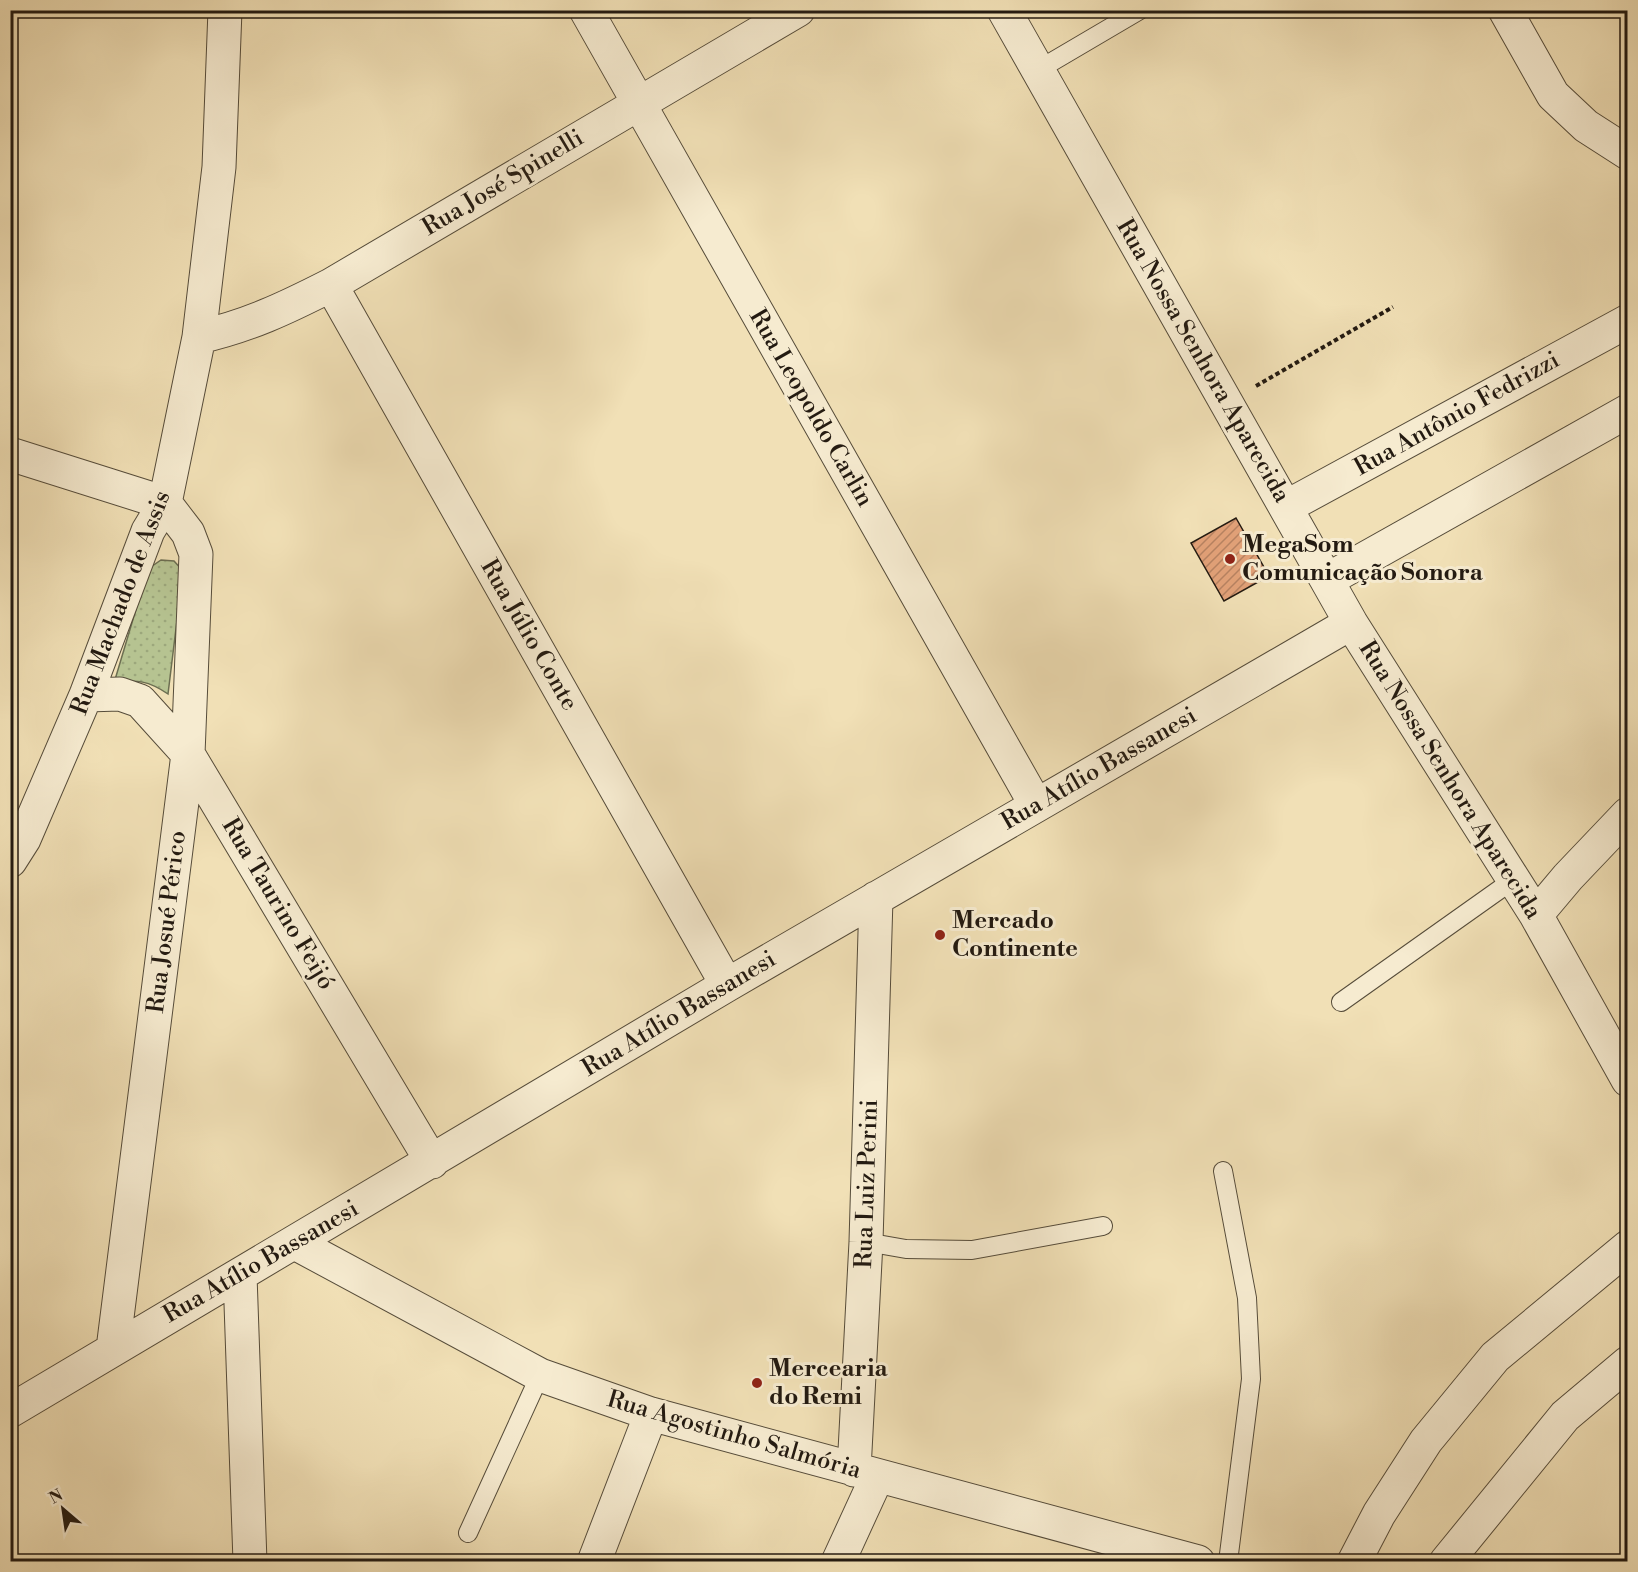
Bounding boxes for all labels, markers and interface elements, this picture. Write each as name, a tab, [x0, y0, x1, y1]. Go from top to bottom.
street label: Rua José Spinelli	[417, 123, 589, 243]
street label: Rua Nossa Senhora Aparecida	[1109, 214, 1297, 509]
street label: Rua Leopoldo Carlin	[742, 304, 880, 512]
street label: Rua Antônio Fedrizzi	[1349, 345, 1565, 483]
street label: Rua Machado de Assis	[64, 487, 178, 719]
place label: MegaSom Comunicação Sonora	[1242, 530, 1484, 588]
marker: MegaSom Comunicação Sonora	[1223, 552, 1237, 566]
street label: Rua Júlio Conte	[474, 554, 584, 716]
street label: Rua Nossa Senhora Aparecida	[1352, 635, 1549, 925]
street label: Rua Atílio Bassanesi	[996, 701, 1202, 837]
street label: Rua Taurino Feijó	[215, 813, 341, 995]
street label: Rua Josué Périco	[141, 829, 193, 1015]
place label: Mercado Continente	[952, 906, 1078, 964]
marker: Mercado Continente	[933, 928, 947, 942]
street label: Rua Atílio Bassanesi	[577, 944, 781, 1084]
street label: Rua Luiz Perini	[849, 1099, 885, 1269]
street label: Rua Atílio Bassanesi	[158, 1194, 364, 1330]
place label: Mercearia do Remi	[769, 1354, 889, 1412]
marker: Mercearia do Remi	[750, 1376, 764, 1390]
street label: Rua Agostinho Salmória	[603, 1384, 865, 1486]
north arrow	[33, 1479, 93, 1539]
text: N	[46, 1485, 67, 1509]

